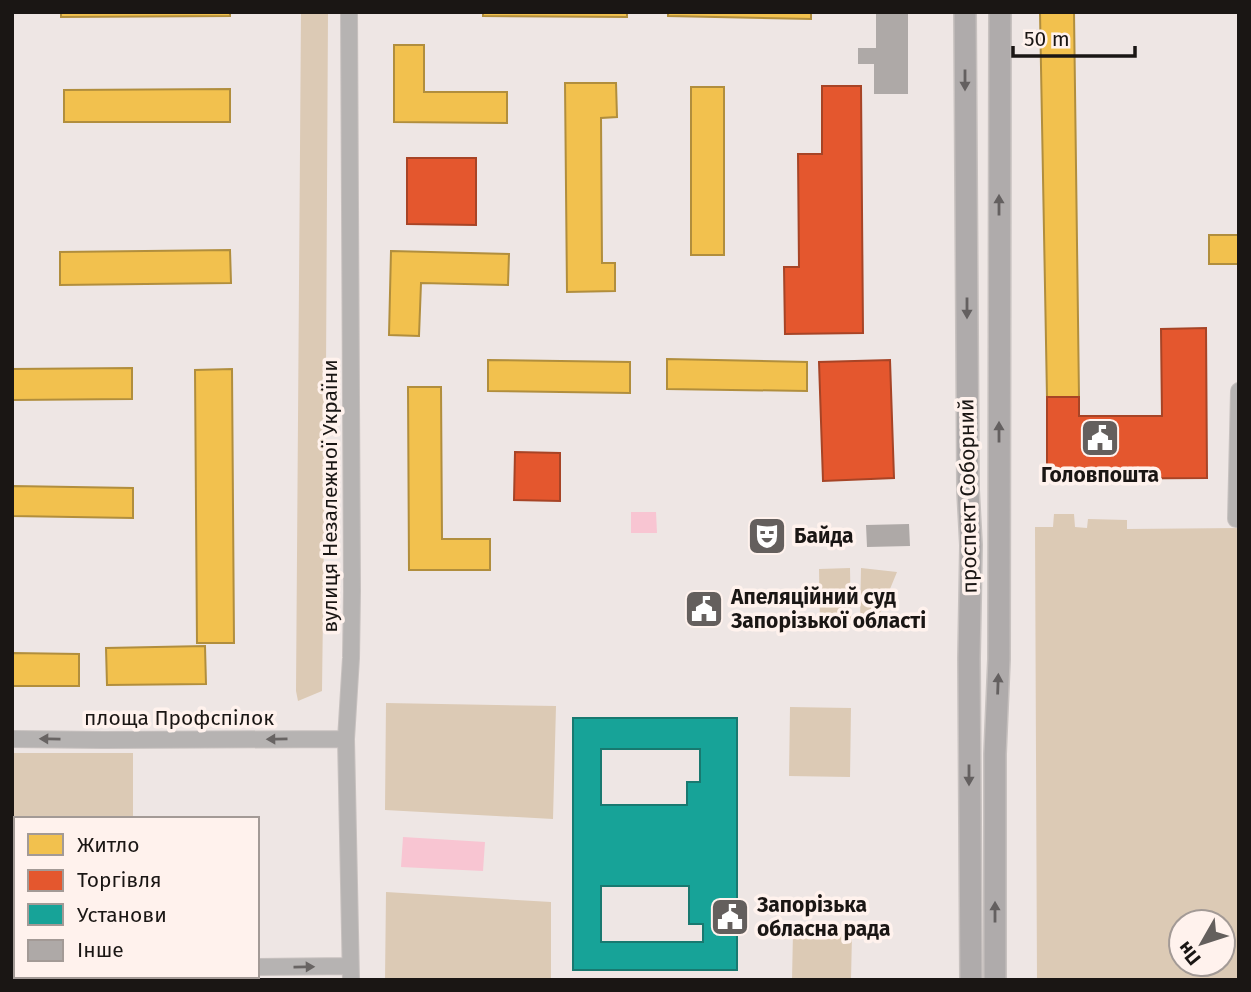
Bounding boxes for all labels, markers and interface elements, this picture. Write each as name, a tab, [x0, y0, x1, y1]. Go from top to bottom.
scale bar	[1013, 14, 1136, 58]
text: 50 m	[1024, 26, 1070, 52]
one-way arrow	[959, 70, 971, 92]
one-way arrow	[993, 193, 1005, 215]
one-way arrow	[961, 297, 973, 319]
street label: вулиця Незалежної України	[317, 359, 343, 633]
street label: проспект Соборний	[953, 398, 983, 594]
public building icon: Головпошта	[1079, 417, 1121, 459]
one-way arrow	[993, 421, 1005, 443]
place label: Головпошта	[1041, 462, 1159, 488]
theatre icon: Байда	[746, 515, 788, 557]
place label: Байда	[794, 523, 854, 549]
place label: Апеляційний суд Запорізької області	[730, 584, 926, 634]
public building icon: Апеляційний суд Запорізької області	[683, 588, 725, 630]
one-way arrow	[993, 673, 1004, 695]
street label: площа Профспілок	[84, 705, 274, 731]
one-way arrow	[266, 733, 288, 745]
one-way arrow	[39, 734, 61, 745]
one-way arrow	[963, 764, 975, 786]
legend	[14, 817, 259, 978]
text: Житло	[77, 832, 140, 858]
text: Торгівля	[77, 867, 162, 893]
place label: Запорізька обласна рада	[756, 892, 890, 942]
public building icon: Запорізька обласна рада	[709, 896, 751, 938]
one-way arrow	[989, 900, 1001, 922]
text: Установи	[77, 902, 167, 928]
north arrow	[1167, 908, 1237, 978]
text: Інше	[77, 937, 124, 963]
text: Пн	[1173, 937, 1206, 970]
one-way arrow	[293, 961, 315, 973]

